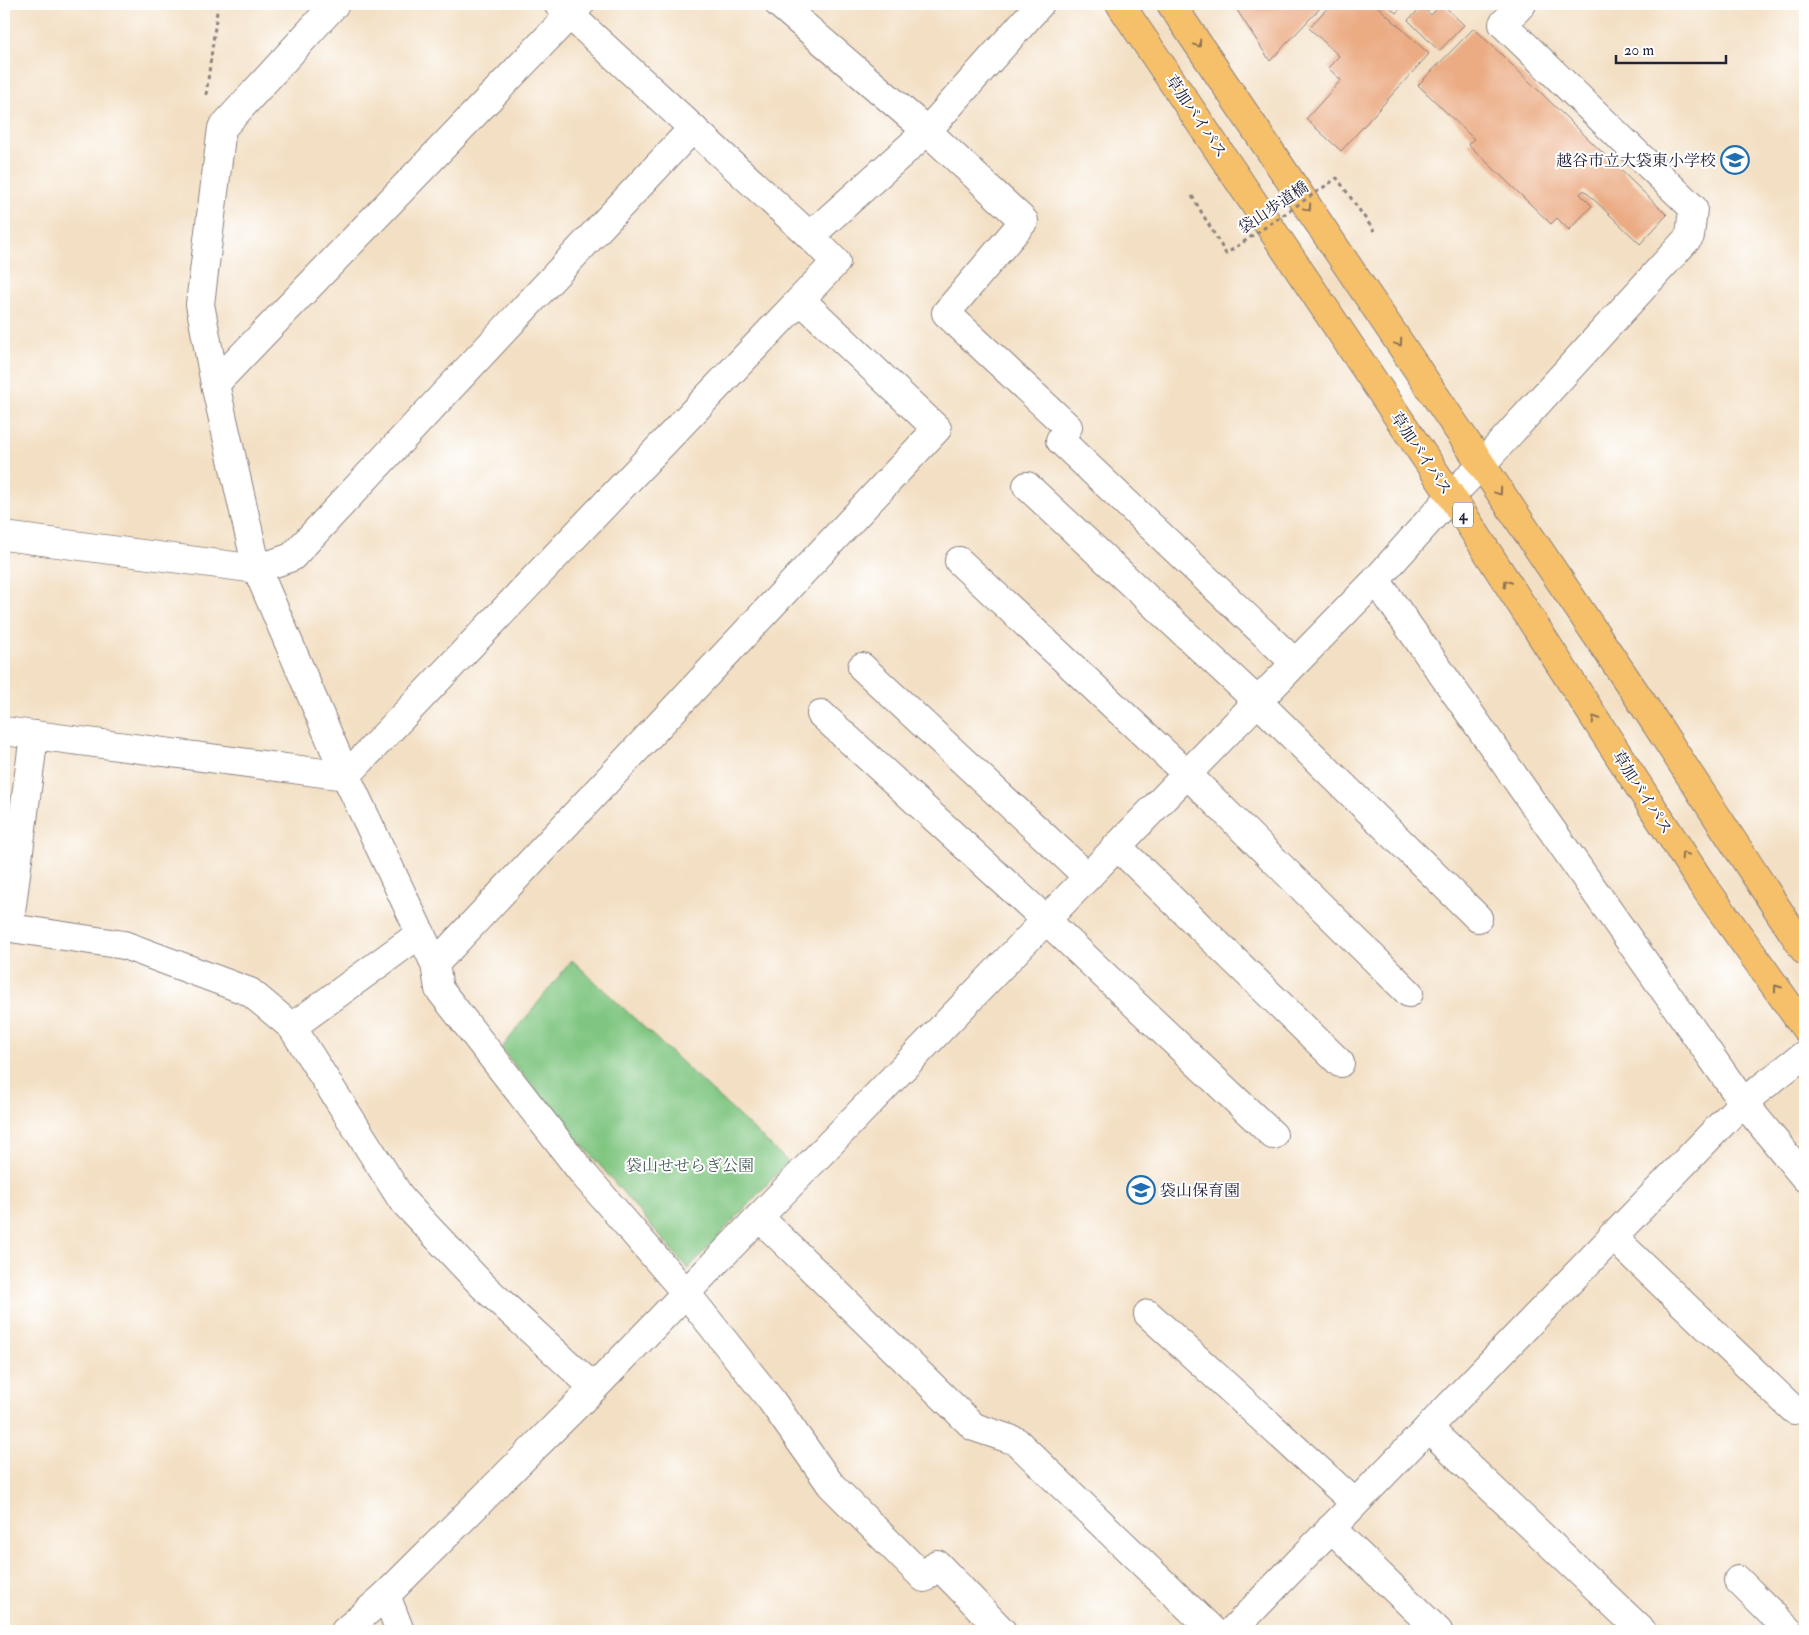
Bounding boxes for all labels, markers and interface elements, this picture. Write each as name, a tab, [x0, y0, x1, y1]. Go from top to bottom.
scale bar	[1616, 32, 1726, 64]
one-way arrow	[1192, 39, 1202, 48]
text: 20 m	[1624, 41, 1654, 60]
street label: 草加バイパス	[1161, 71, 1231, 162]
school or university icon: 越谷市立大袋東小学校	[1720, 145, 1750, 175]
place label: 越谷市立大袋東小学校	[1556, 151, 1716, 171]
street label: 袋山歩道橋	[1235, 177, 1312, 238]
one-way arrow	[1302, 203, 1312, 212]
one-way arrow	[1393, 337, 1402, 347]
street label: 草加バイパス	[1386, 408, 1456, 499]
one-way arrow	[1493, 486, 1502, 496]
road number: 4	[1453, 502, 1473, 528]
one-way arrow	[1504, 579, 1513, 588]
one-way arrow	[1592, 715, 1602, 724]
street label: 草加バイパス	[1608, 747, 1677, 838]
one-way arrow	[1680, 852, 1690, 861]
one-way arrow	[1774, 985, 1783, 994]
park label: 袋山せせらぎ公園	[626, 1156, 754, 1176]
school or university icon: 袋山保育園	[1126, 1175, 1156, 1205]
place label: 袋山保育園	[1160, 1181, 1240, 1201]

